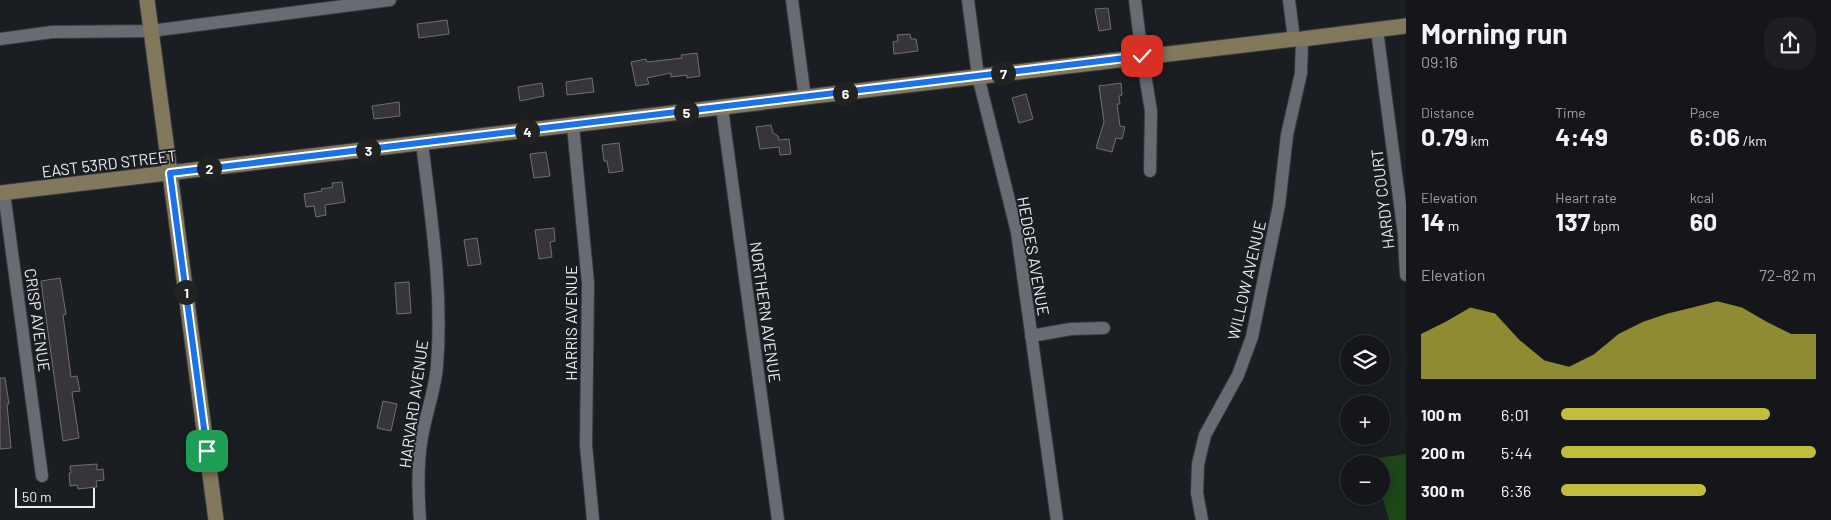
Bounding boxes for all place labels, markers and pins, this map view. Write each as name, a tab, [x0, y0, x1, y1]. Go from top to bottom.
pin	[1121, 35, 1163, 77]
pin: 7	[990, 60, 1016, 86]
pin: 6	[832, 80, 858, 106]
pin: 5	[674, 100, 698, 124]
pin: 4	[514, 118, 540, 144]
pin: 3	[356, 138, 380, 162]
pin: 2	[196, 156, 222, 180]
pin: 1	[174, 280, 198, 304]
pin	[186, 430, 228, 472]

